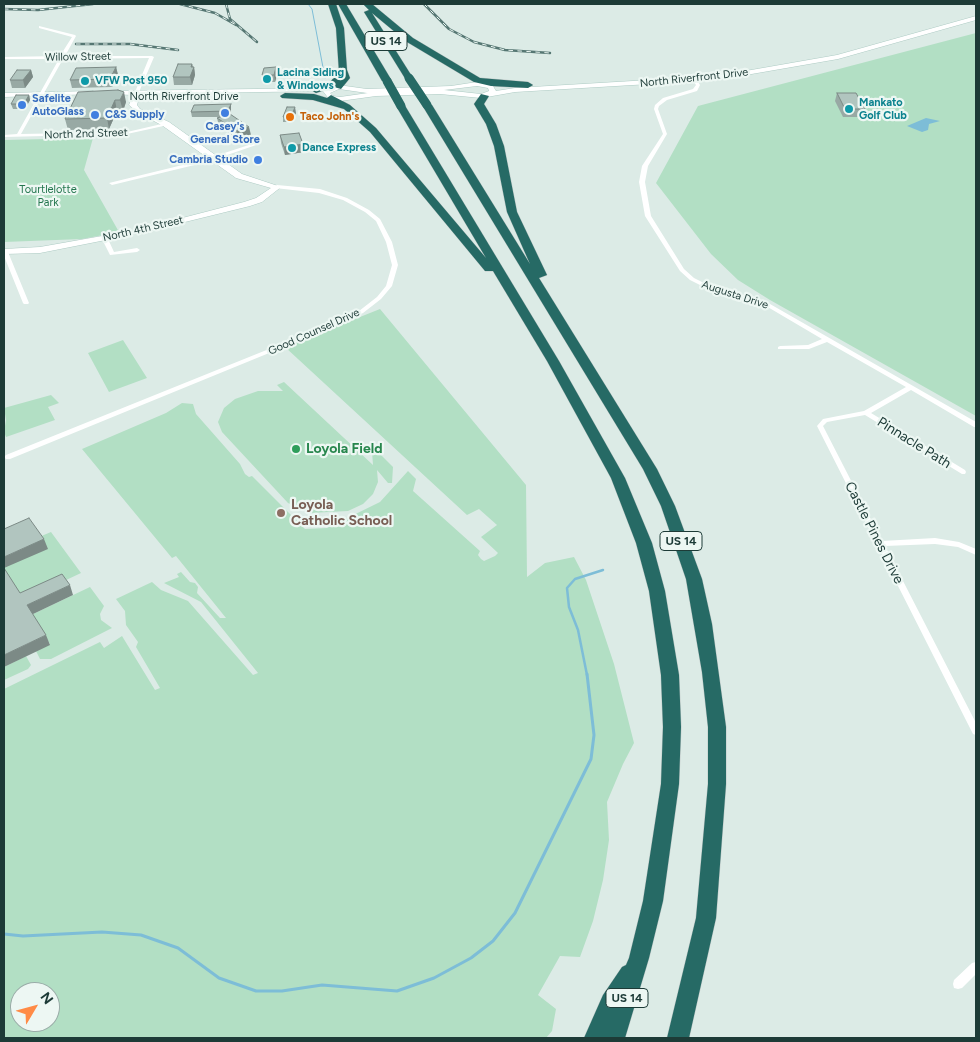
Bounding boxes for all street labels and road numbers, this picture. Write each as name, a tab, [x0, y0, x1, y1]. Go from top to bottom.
road number: US 14	[365, 31, 407, 50]
street label: Willow Street	[45, 50, 111, 64]
street label: North Riverfront Drive	[639, 66, 749, 90]
street label: North Riverfront Drive	[130, 90, 238, 104]
street label: North 2nd Street	[44, 126, 128, 142]
street label: North 4th Street	[101, 213, 185, 245]
street label: Augusta Drive	[700, 278, 770, 312]
street label: Good Counsel Drive	[266, 306, 362, 358]
street label: Pinnacle Path	[874, 414, 954, 472]
street label: Castle Pines Drive	[841, 479, 907, 587]
road number: US 14	[660, 532, 702, 550]
road number: US 14	[606, 988, 648, 1008]

